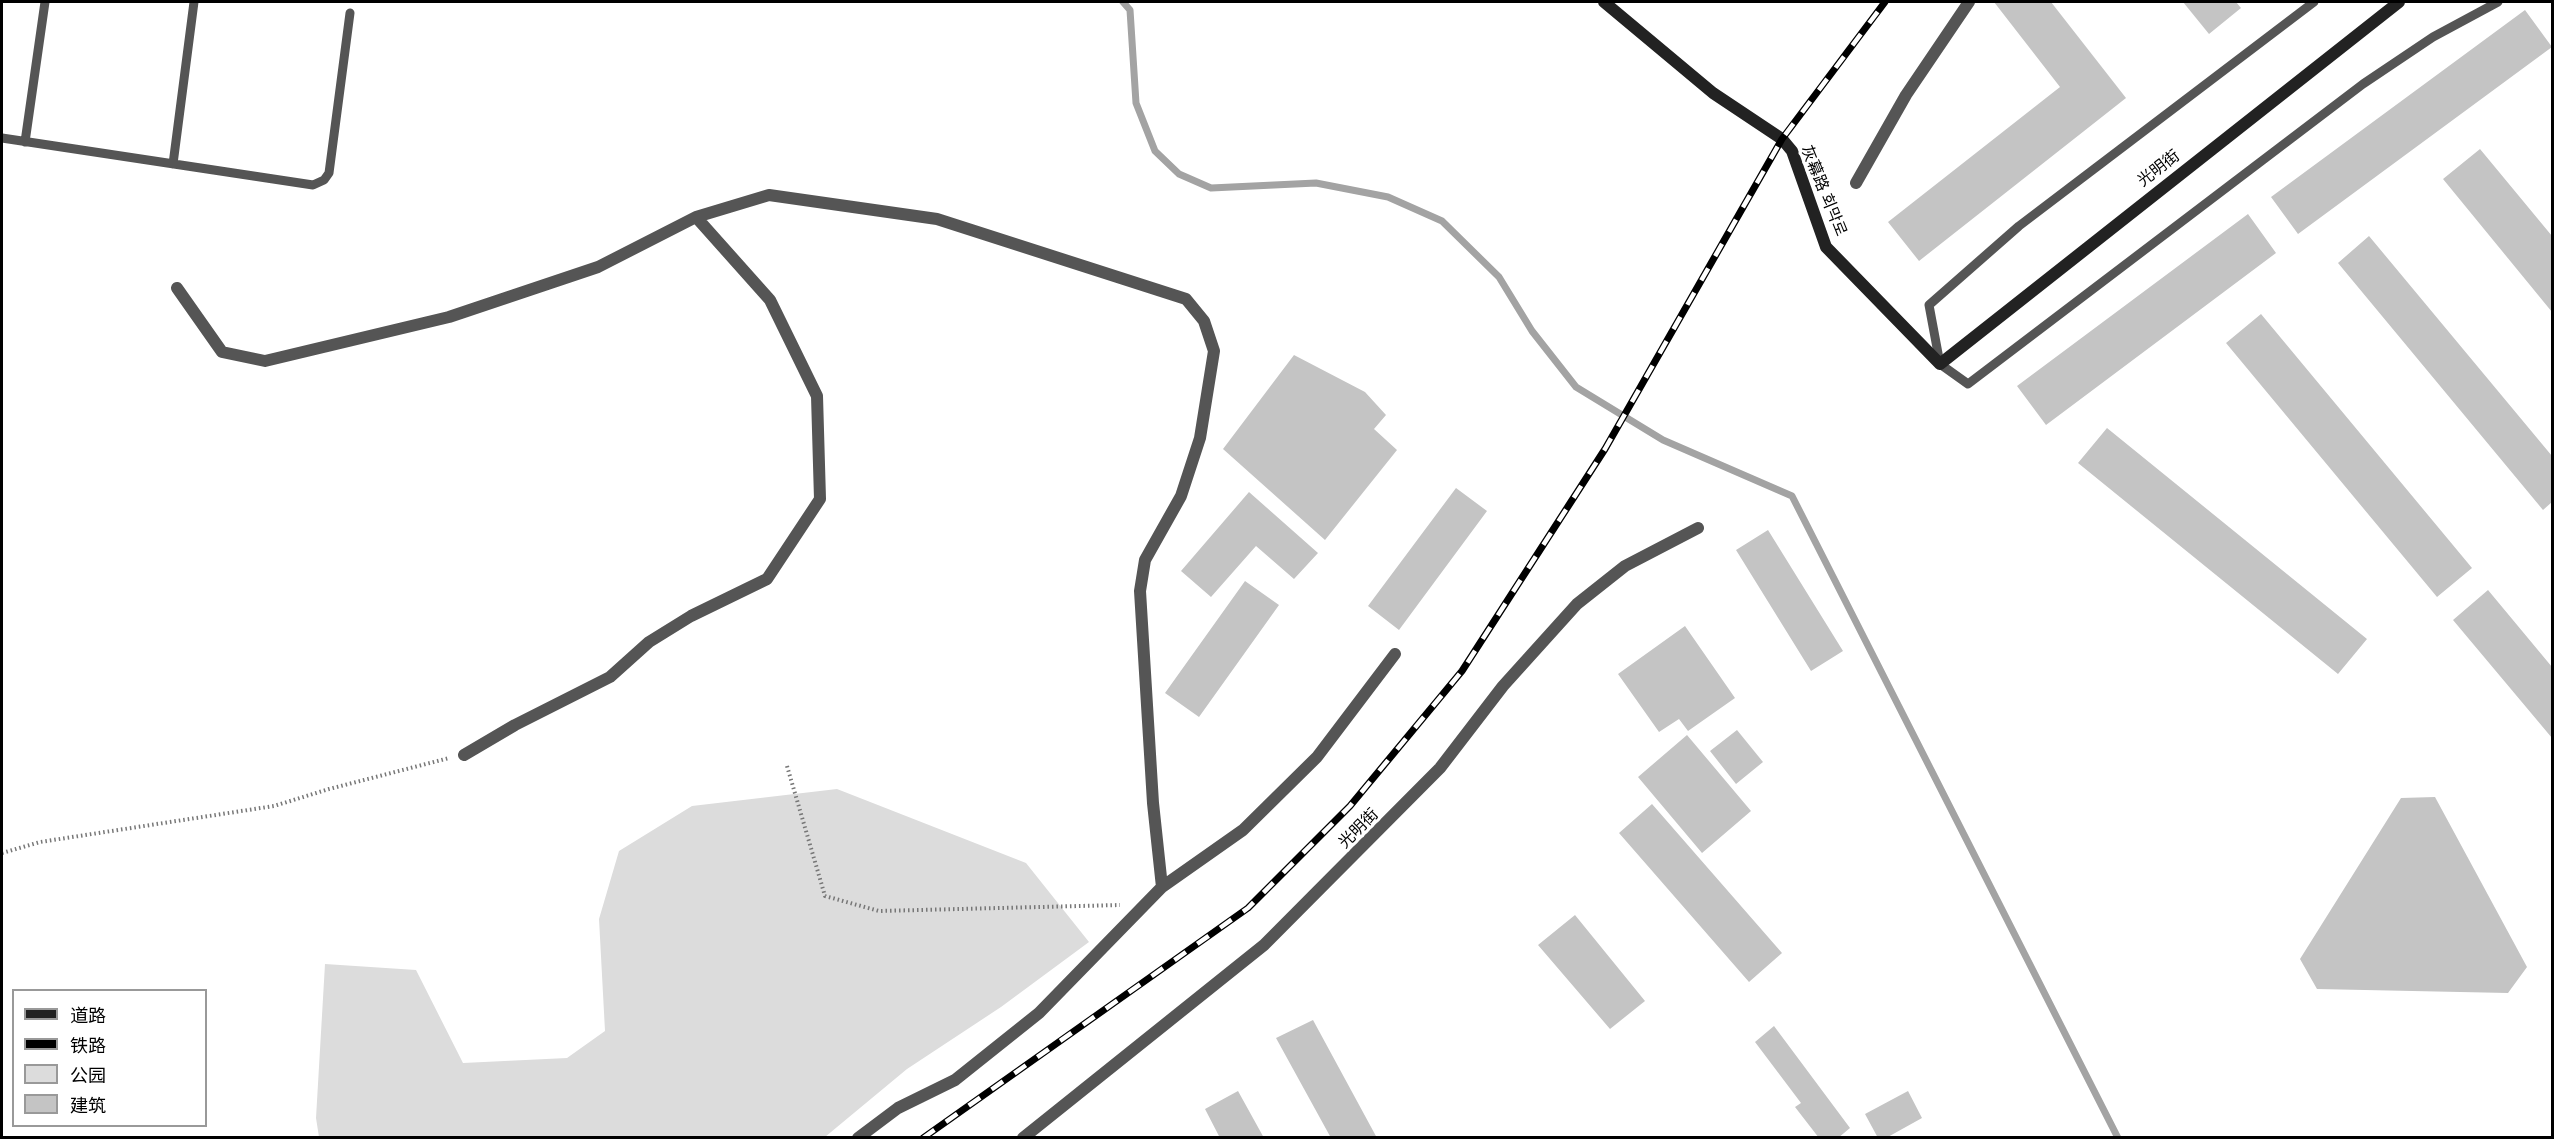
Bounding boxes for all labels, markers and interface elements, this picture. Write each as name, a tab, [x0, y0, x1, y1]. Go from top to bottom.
street label: 灰幕路 회막로	[1796, 143, 1850, 239]
street label: 光明街	[2134, 147, 2184, 191]
street label: 光明街	[1335, 805, 1383, 853]
legend	[12, 989, 207, 1127]
text: 道路	[70, 1005, 106, 1027]
text: 铁路	[70, 1035, 106, 1057]
text: 公园	[70, 1065, 106, 1087]
text: 建筑	[70, 1095, 106, 1117]

